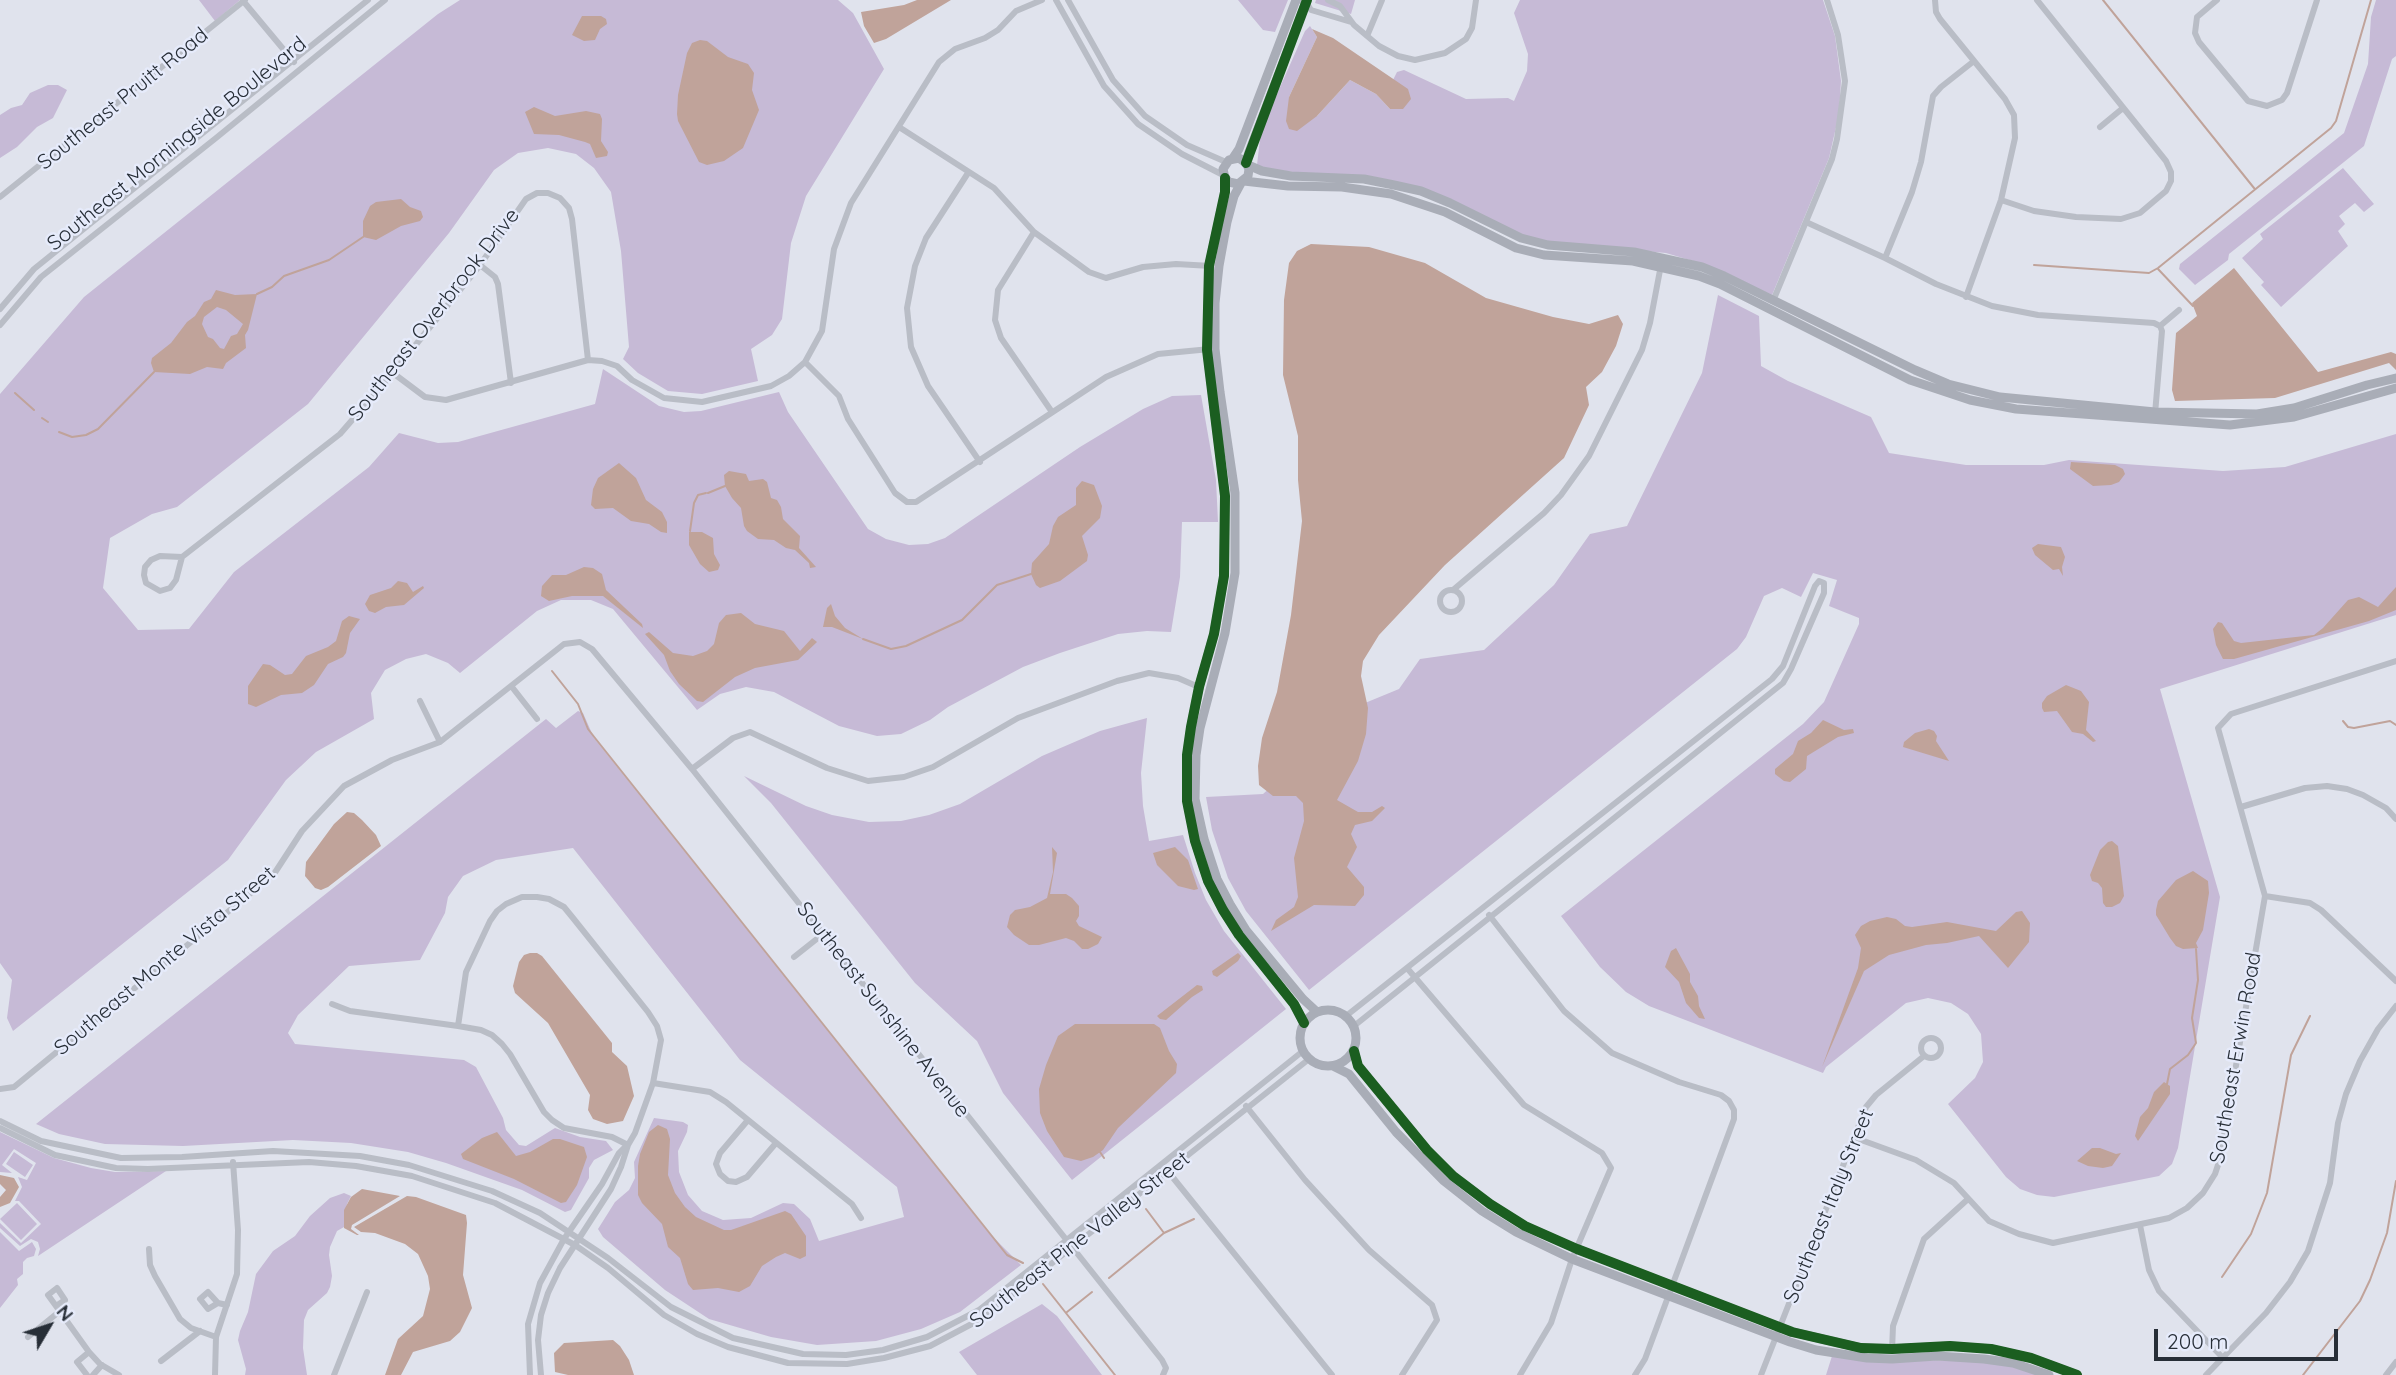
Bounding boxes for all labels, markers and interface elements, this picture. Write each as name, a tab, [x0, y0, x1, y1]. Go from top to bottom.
street label: Southeast Pruitt Road	[33, 23, 213, 175]
street label: Southeast Morningside Boulevard	[42, 32, 312, 256]
street label: Southeast Overbrook Drive	[343, 204, 525, 426]
street label: Southeast Monte Vista Street	[49, 861, 281, 1061]
street label: Southeast Sunshine Avenue	[791, 897, 975, 1123]
street label: Southeast Erwin Road	[2205, 950, 2267, 1166]
street label: Southeast Italy Street	[1778, 1105, 1880, 1307]
street label: Southeast Pine Valley Street	[965, 1146, 1195, 1334]
north arrow	[14, 1291, 84, 1361]
text: N	[52, 1300, 79, 1326]
scale bar	[2158, 1316, 2342, 1360]
text: 200 m	[2167, 1328, 2229, 1354]

